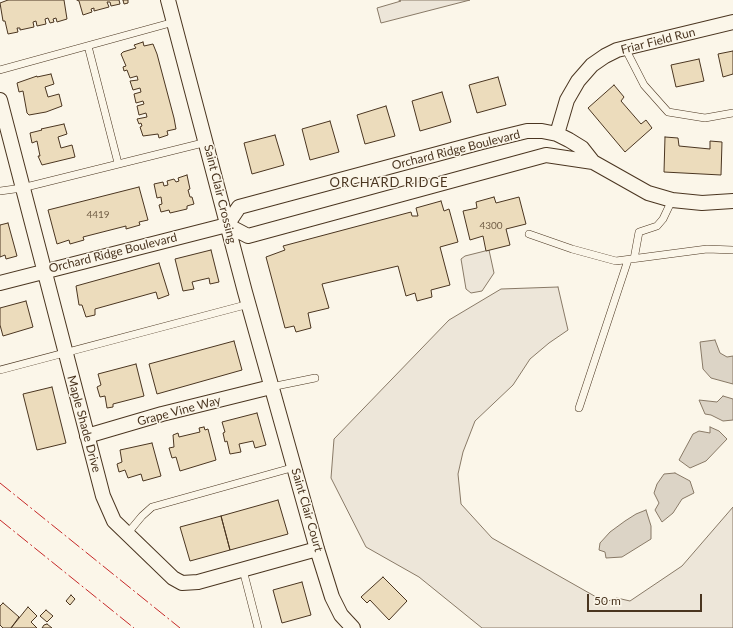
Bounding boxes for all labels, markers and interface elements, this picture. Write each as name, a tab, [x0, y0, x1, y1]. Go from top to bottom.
street label: Friar Field Run	[619, 25, 697, 57]
street label: Orchard Ridge Boulevard	[390, 127, 522, 173]
street label: Saint Clair Crossing	[201, 143, 239, 245]
district label: ORCHARD RIDGE	[330, 175, 448, 191]
house number: 4419	[86, 209, 110, 221]
house number: 4300	[479, 220, 503, 232]
street label: Orchard Ridge Boulevard	[47, 230, 179, 276]
street label: Maple Shade Drive	[64, 374, 104, 474]
street label: Grape Vine Way	[136, 393, 222, 429]
street label: Saint Clair Court	[288, 466, 326, 554]
scale bar	[589, 586, 704, 612]
text: 50 m	[594, 593, 621, 608]

